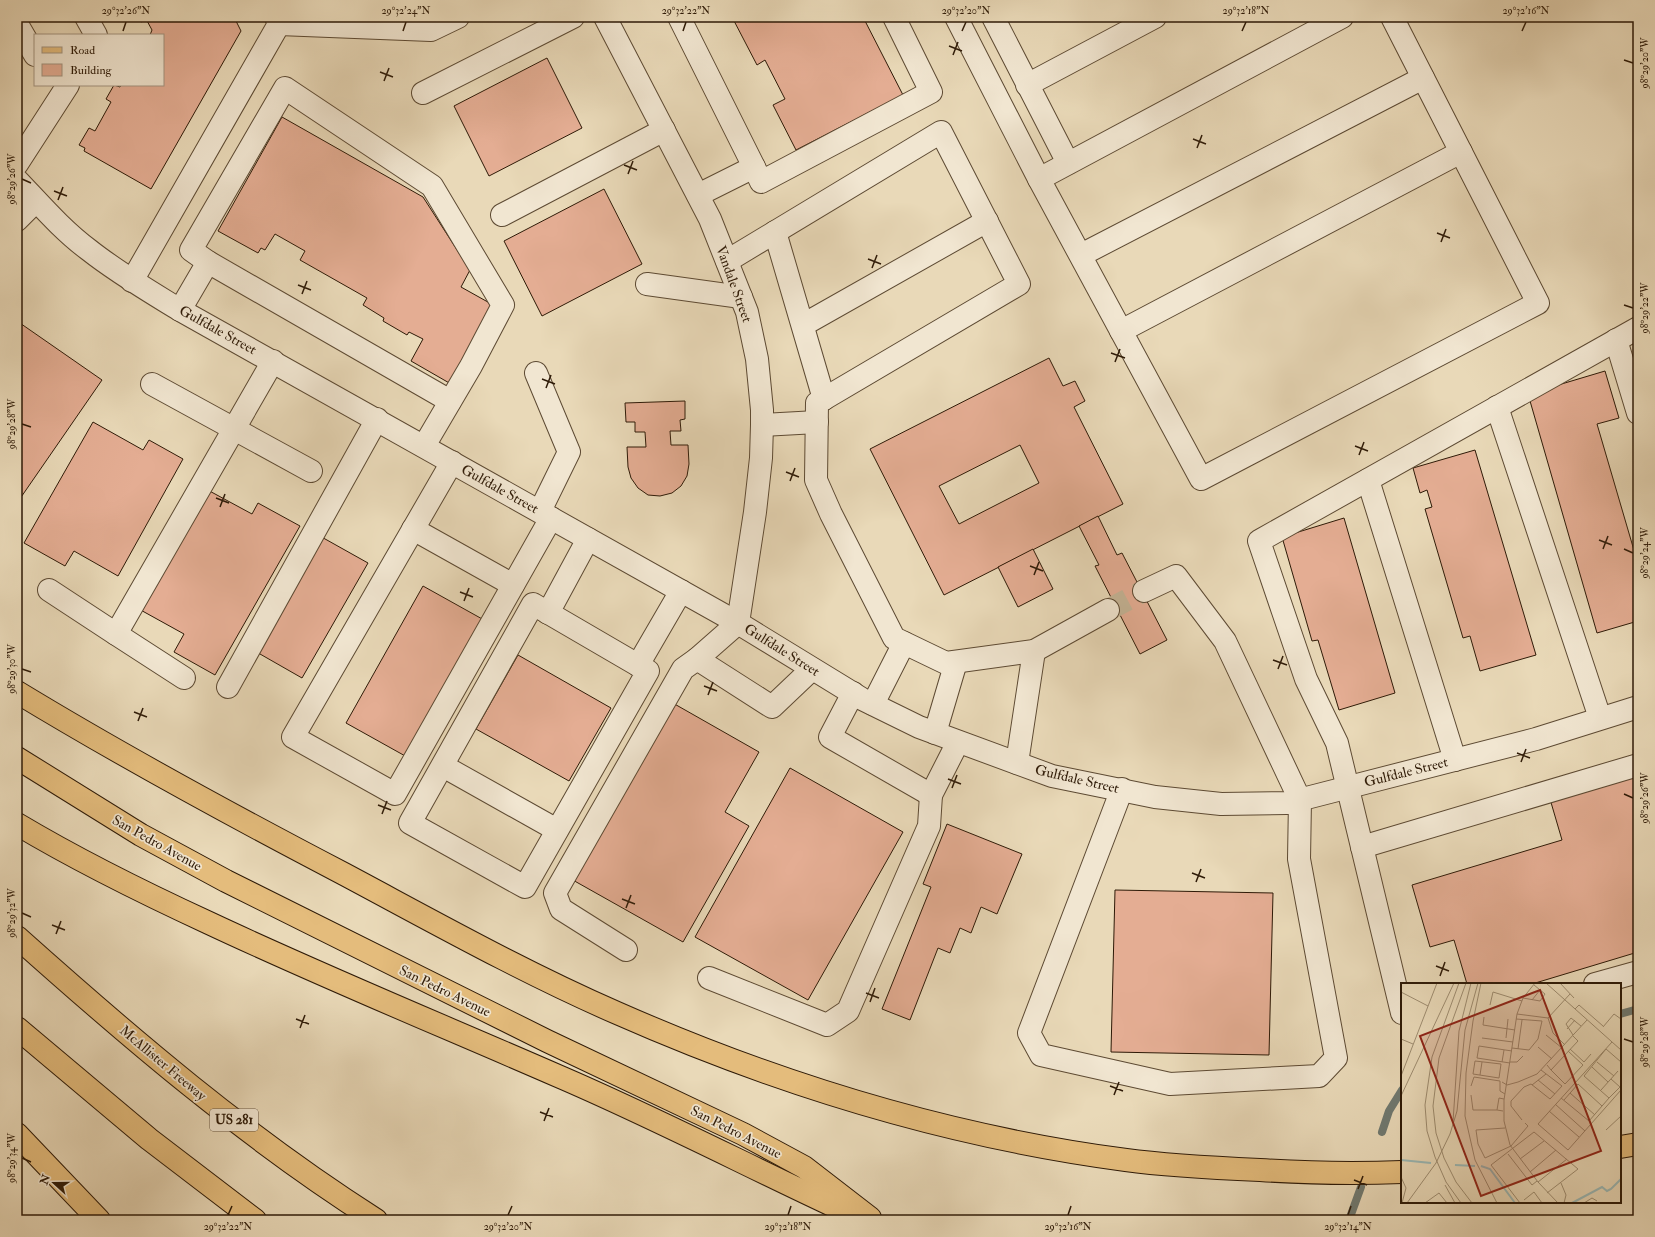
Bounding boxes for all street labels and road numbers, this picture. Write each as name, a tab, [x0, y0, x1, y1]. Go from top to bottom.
street label: Vandale Street	[712, 243, 756, 325]
street label: Gulfdale Street	[176, 302, 260, 358]
street label: Gulfdale Street	[458, 461, 542, 517]
street label: Gulfdale Street	[741, 620, 823, 680]
street label: Gulfdale Street	[1362, 753, 1450, 791]
street label: Gulfdale Street	[1033, 761, 1121, 797]
street label: San Pedro Avenue	[109, 811, 205, 875]
street label: San Pedro Avenue	[396, 962, 494, 1021]
street label: McAllister Freeway	[116, 1022, 210, 1105]
street label: San Pedro Avenue	[688, 1102, 784, 1162]
road number: US 281	[210, 1109, 258, 1131]

